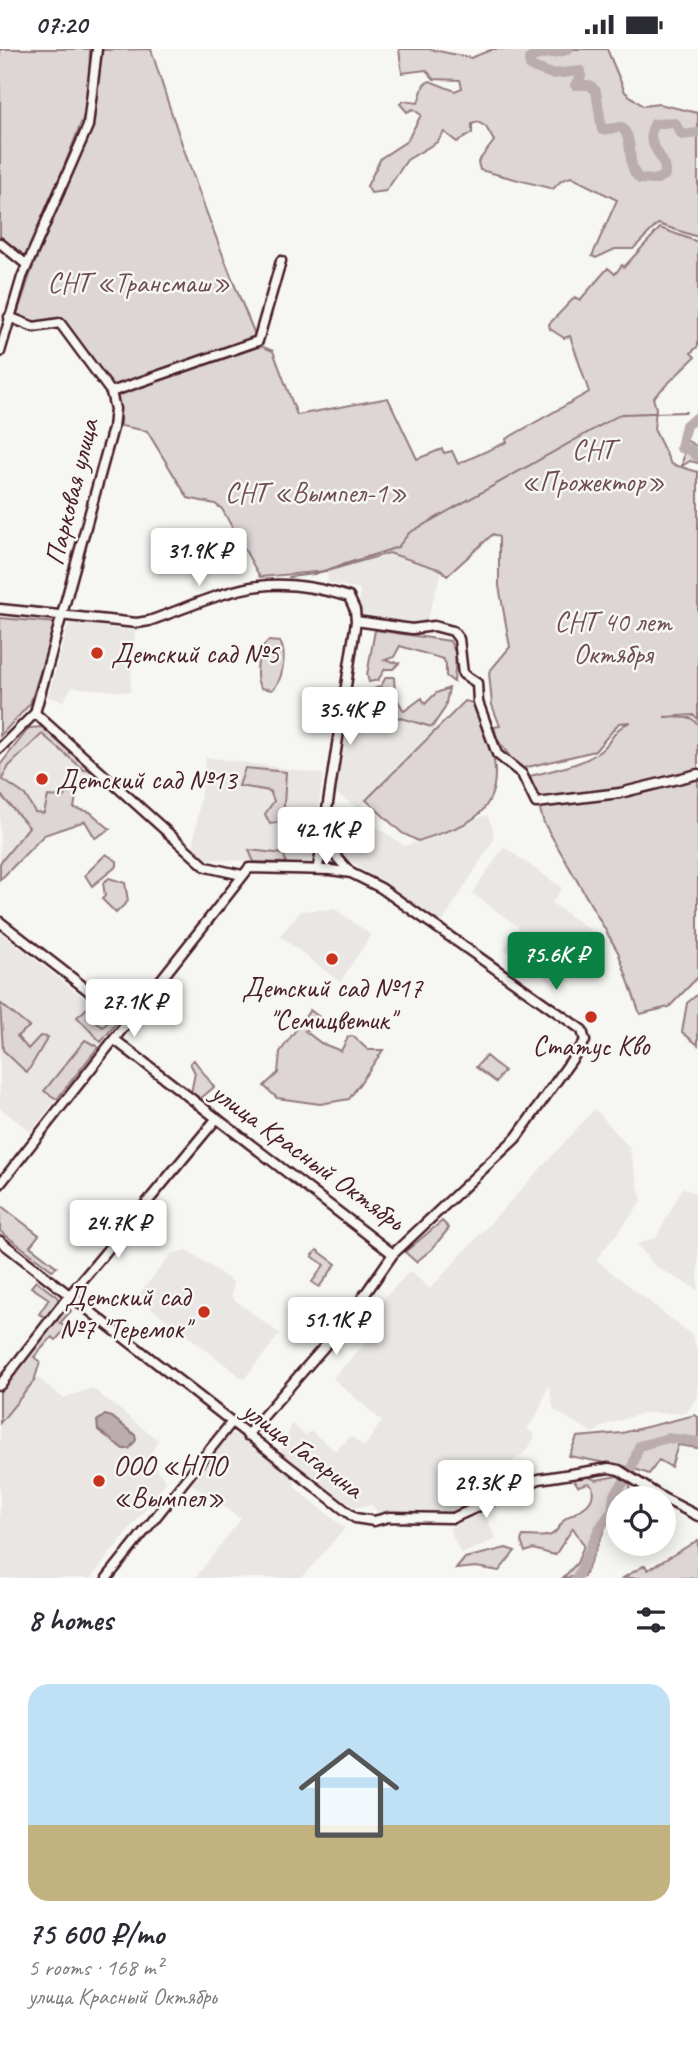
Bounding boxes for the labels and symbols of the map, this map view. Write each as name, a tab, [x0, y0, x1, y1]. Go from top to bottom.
park label: СНТ «Трансмаш»	[48, 265, 230, 300]
street label: Парковая улица	[36, 414, 106, 569]
park label: СНТ «Прожектор»	[521, 432, 665, 499]
park label: СНТ «Вымпел-1»	[225, 475, 407, 510]
pin: 31.9K ₽	[134, 529, 264, 588]
park label: СНТ 40 лет Октября	[554, 604, 673, 671]
place label: Детский сад №5	[111, 636, 280, 671]
marker: Детский сад №5	[89, 645, 105, 661]
pin: 35.4K ₽	[285, 687, 415, 747]
place label: Детский сад №13	[56, 762, 239, 797]
marker: Детский сад №13	[34, 771, 50, 787]
pin: 42.1K ₽	[261, 807, 391, 867]
pin: 75.6K ₽	[491, 933, 621, 992]
marker: Детский сад №17 "Семицветик"	[324, 951, 340, 967]
place label: Детский сад №17 "Семицветик"	[242, 970, 424, 1037]
pin: 27.1K ₽	[69, 979, 199, 1039]
marker: Статус Кво	[583, 1009, 599, 1025]
place label: Статус Кво	[532, 1028, 652, 1063]
street label: улица Красный Октябрь	[203, 1073, 413, 1239]
pin: 24.7K ₽	[53, 1201, 183, 1260]
place label: Детский сад №7 "Теремок"	[59, 1279, 195, 1346]
pin: 51.1K ₽	[271, 1297, 401, 1357]
marker: Детский сад №7 "Теремок"	[196, 1304, 212, 1320]
street label: улица Гагарина	[234, 1391, 372, 1507]
place label: ООО «НПО «Вымпел»	[113, 1448, 229, 1515]
pin: 29.3K ₽	[421, 1461, 551, 1520]
marker: ООО «НПО «Вымпел»	[91, 1473, 107, 1489]

